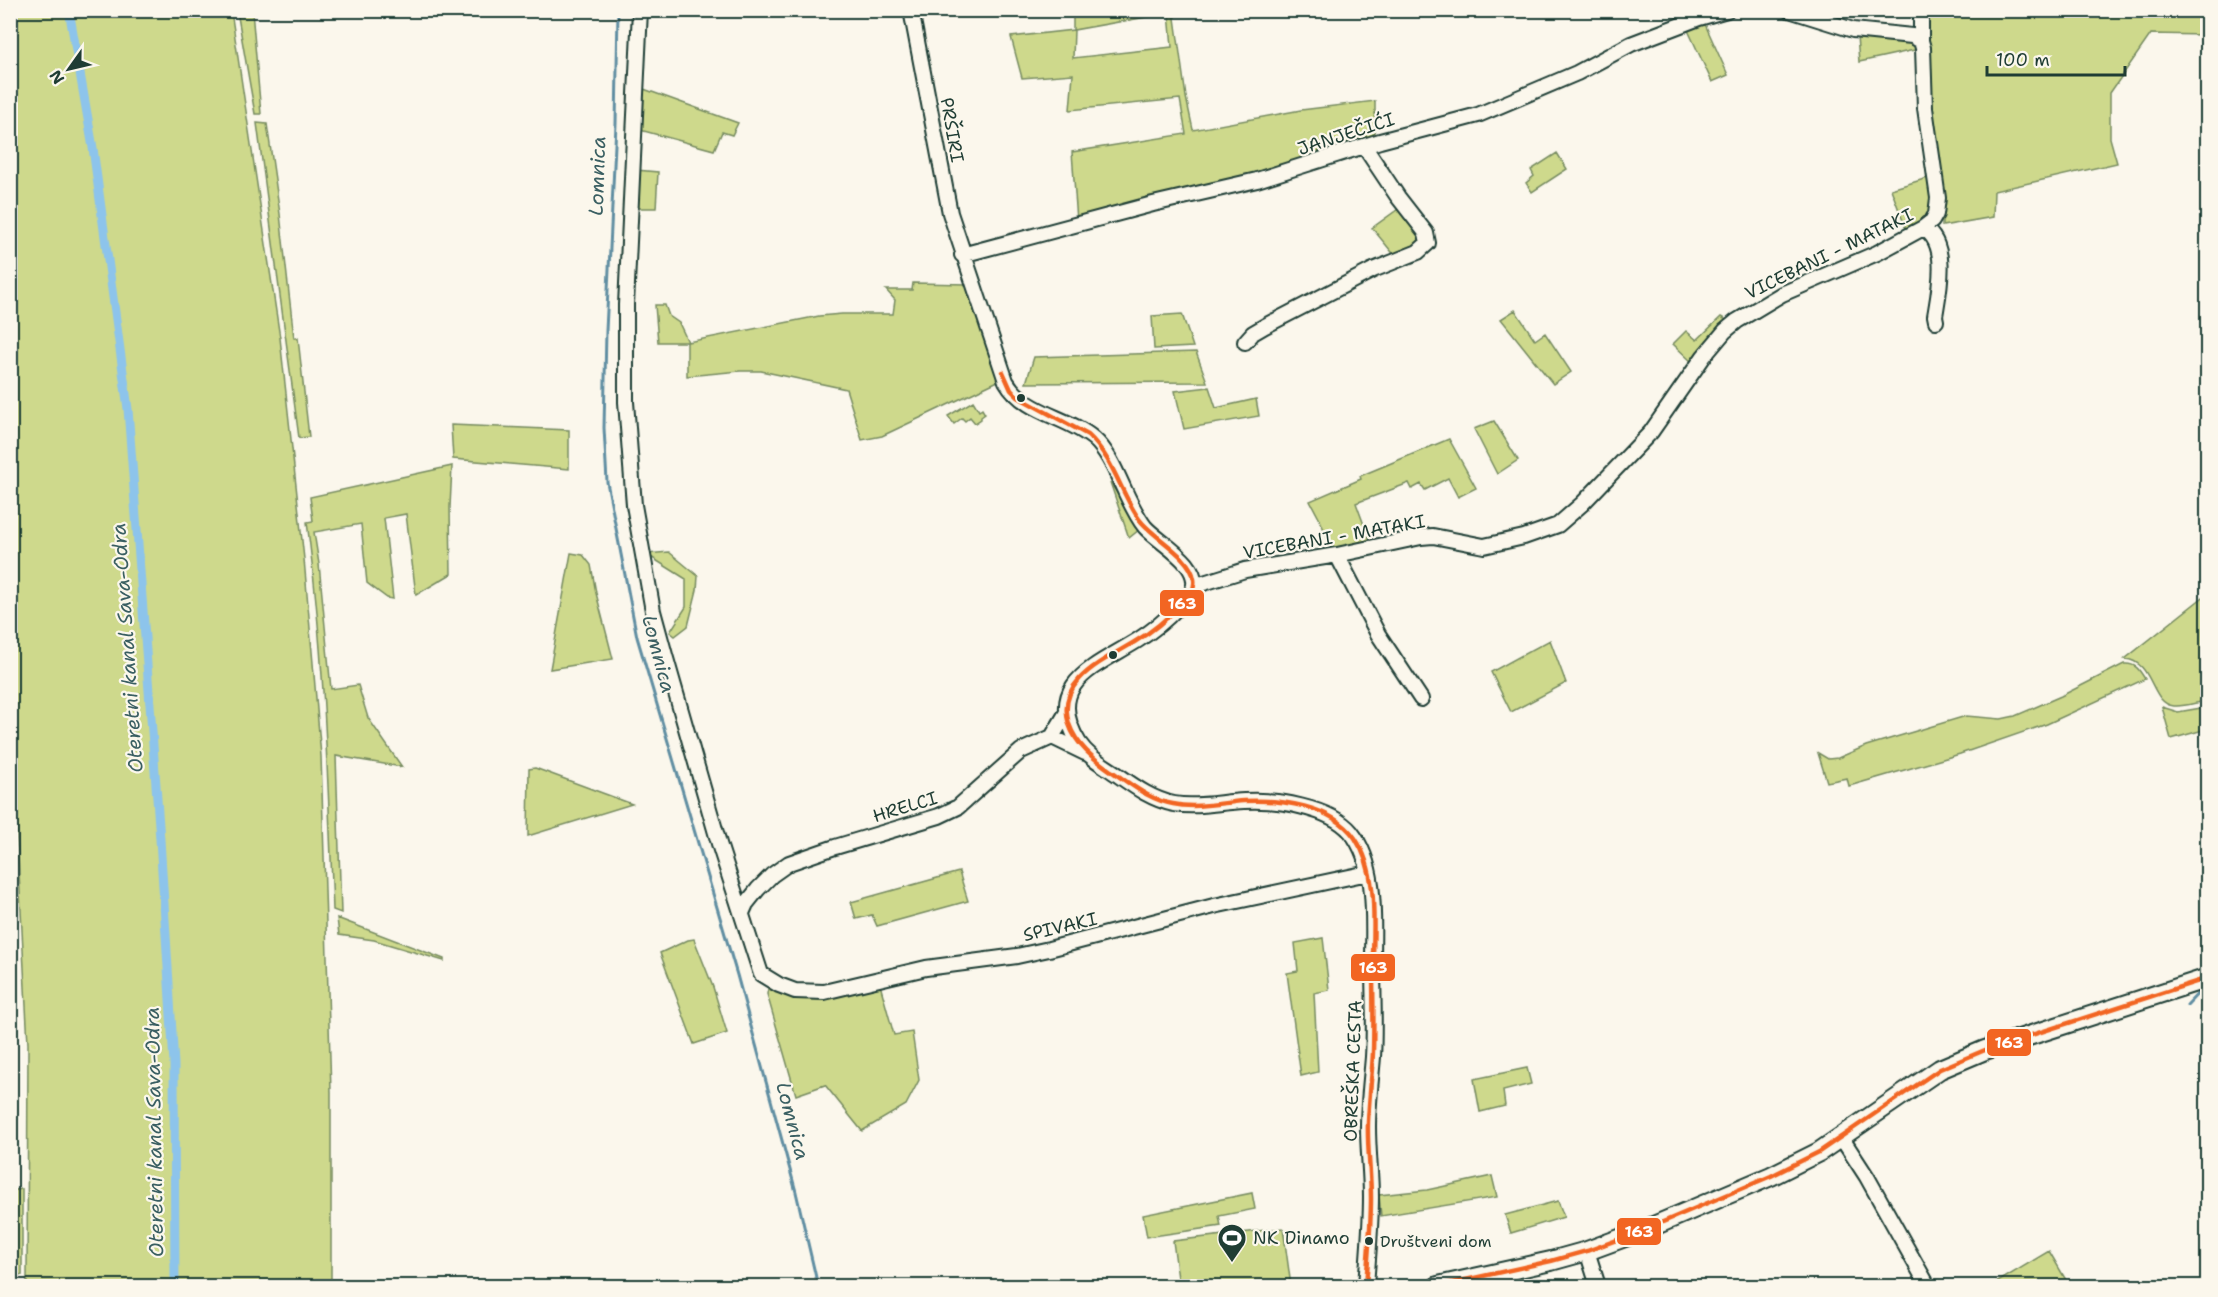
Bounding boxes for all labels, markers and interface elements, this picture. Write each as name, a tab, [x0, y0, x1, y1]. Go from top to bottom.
north arrow	[39, 39, 99, 99]
scale bar	[1987, 39, 2125, 77]
text: 100 m	[1996, 48, 2050, 72]
text: N	[45, 66, 69, 88]
street label: PRŠIRI	[935, 96, 970, 164]
street label: JANJEČIĆI	[1295, 107, 1398, 161]
water label: Lomnica	[583, 136, 611, 216]
street label: VICEBANI - MATAKI	[1741, 203, 1917, 305]
unlabelled marker	[1015, 392, 1027, 404]
street label: VICEBANI - MATAKI	[1241, 509, 1427, 565]
water label: Oteretni kanal Sava-Odra	[105, 522, 149, 774]
line badge: 163	[1159, 589, 1205, 617]
text: 163	[1168, 593, 1196, 614]
water label: Lomnica	[636, 612, 682, 696]
unlabelled marker	[1107, 649, 1119, 661]
street label: HRELCI	[870, 786, 940, 828]
street label: SPIVAKI	[1021, 907, 1099, 947]
line badge: 163	[1350, 953, 1396, 982]
text: 163	[1359, 957, 1387, 978]
street label: OBREŠKA CESTA	[1339, 1000, 1367, 1142]
water label: Oteretni kanal Sava-Odra	[139, 1007, 169, 1257]
line badge: 163	[1986, 1028, 2032, 1057]
text: 163	[1995, 1032, 2023, 1053]
water label: Lomnica	[770, 1079, 816, 1163]
line badge: 163	[1616, 1217, 1662, 1246]
text: 163	[1625, 1221, 1653, 1242]
sports icon: NK Dinamo	[1216, 1222, 1248, 1264]
place label: NK Dinamo	[1253, 1226, 1350, 1250]
place label: Društveni dom	[1380, 1231, 1492, 1252]
marker: Društveni dom	[1363, 1235, 1375, 1247]

